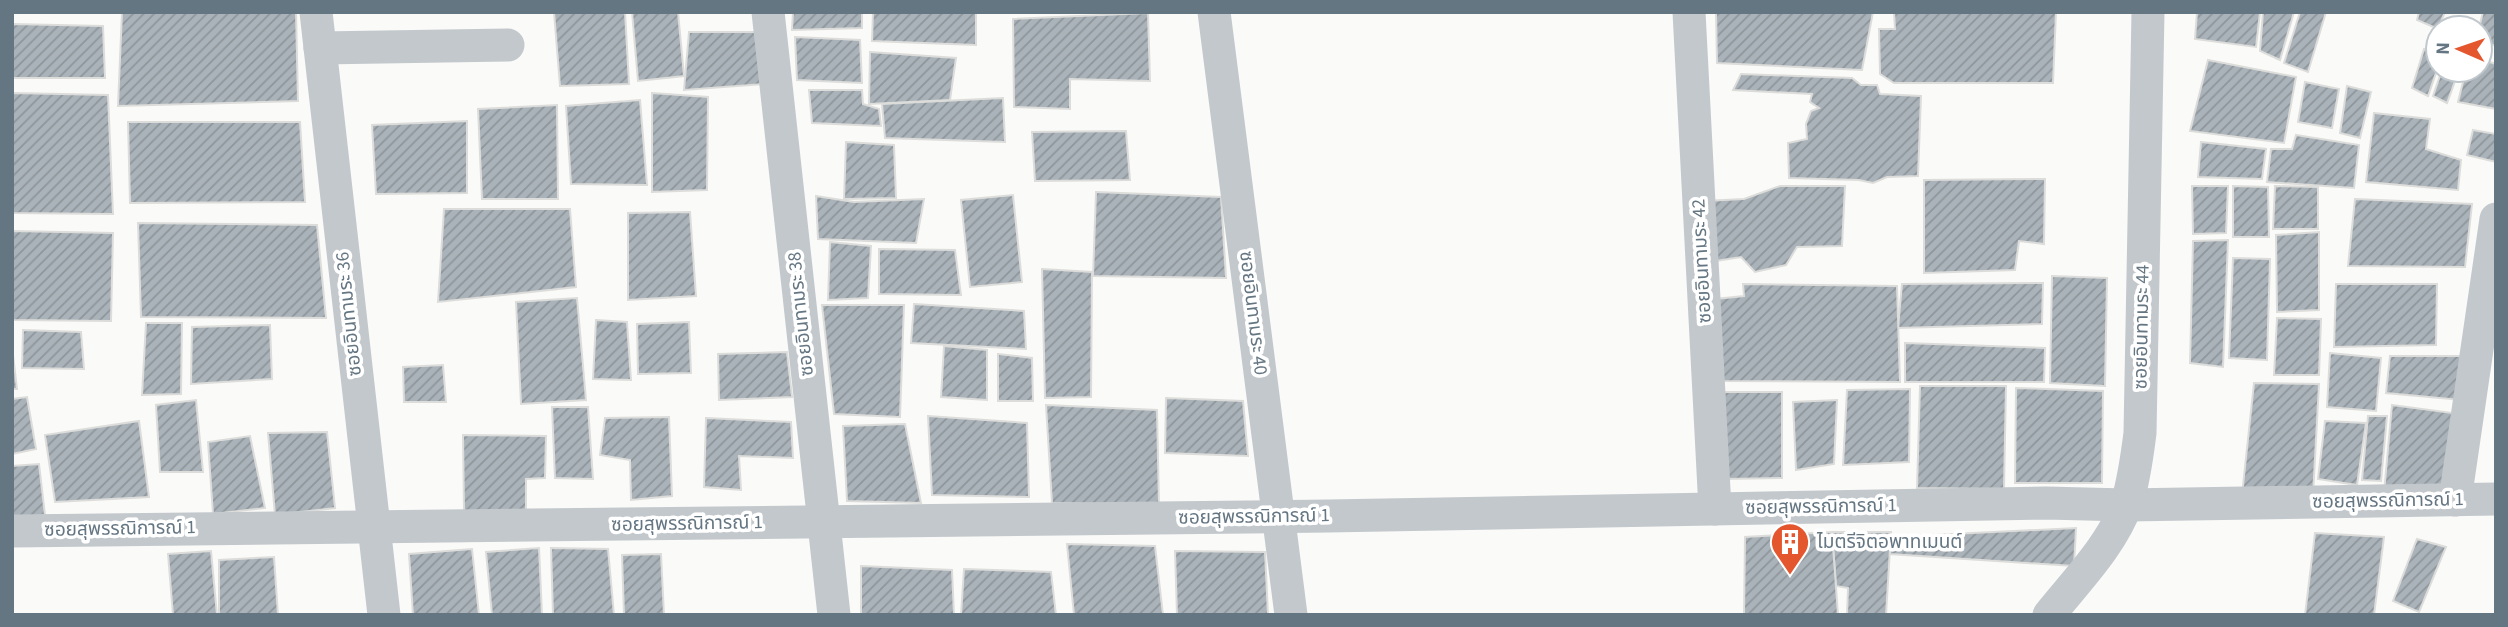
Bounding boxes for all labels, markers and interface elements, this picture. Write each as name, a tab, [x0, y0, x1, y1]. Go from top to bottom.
north arrow	[2424, 14, 2494, 84]
text: N	[2430, 42, 2457, 55]
street label: ซอยอินทามระ 42	[1685, 198, 1719, 324]
street label: ซอยอินทามระ 40	[1232, 249, 1274, 377]
street label: ซอยอินทามระ 36	[329, 251, 369, 377]
street label: ซอยอินทามระ 38	[781, 251, 821, 377]
street label: ซอยอินทามระ 44	[2127, 264, 2157, 390]
street label: ซอยสุพรรณิการณ์ 1	[2312, 486, 2464, 516]
street label: ซอยสุพรรณิการณ์ 1	[1745, 492, 1897, 522]
street label: ซอยสุพรรณิการณ์ 1	[1178, 502, 1330, 532]
street label: ซอยสุพรรณิการณ์ 1	[611, 509, 763, 539]
street label: ซอยสุพรรณิการณ์ 1	[44, 514, 196, 544]
building icon: ไมตรีจิตอพาทเมนต์	[1769, 521, 1811, 576]
place label: ไมตรีจิตอพาทเมนต์	[1816, 529, 1962, 556]

